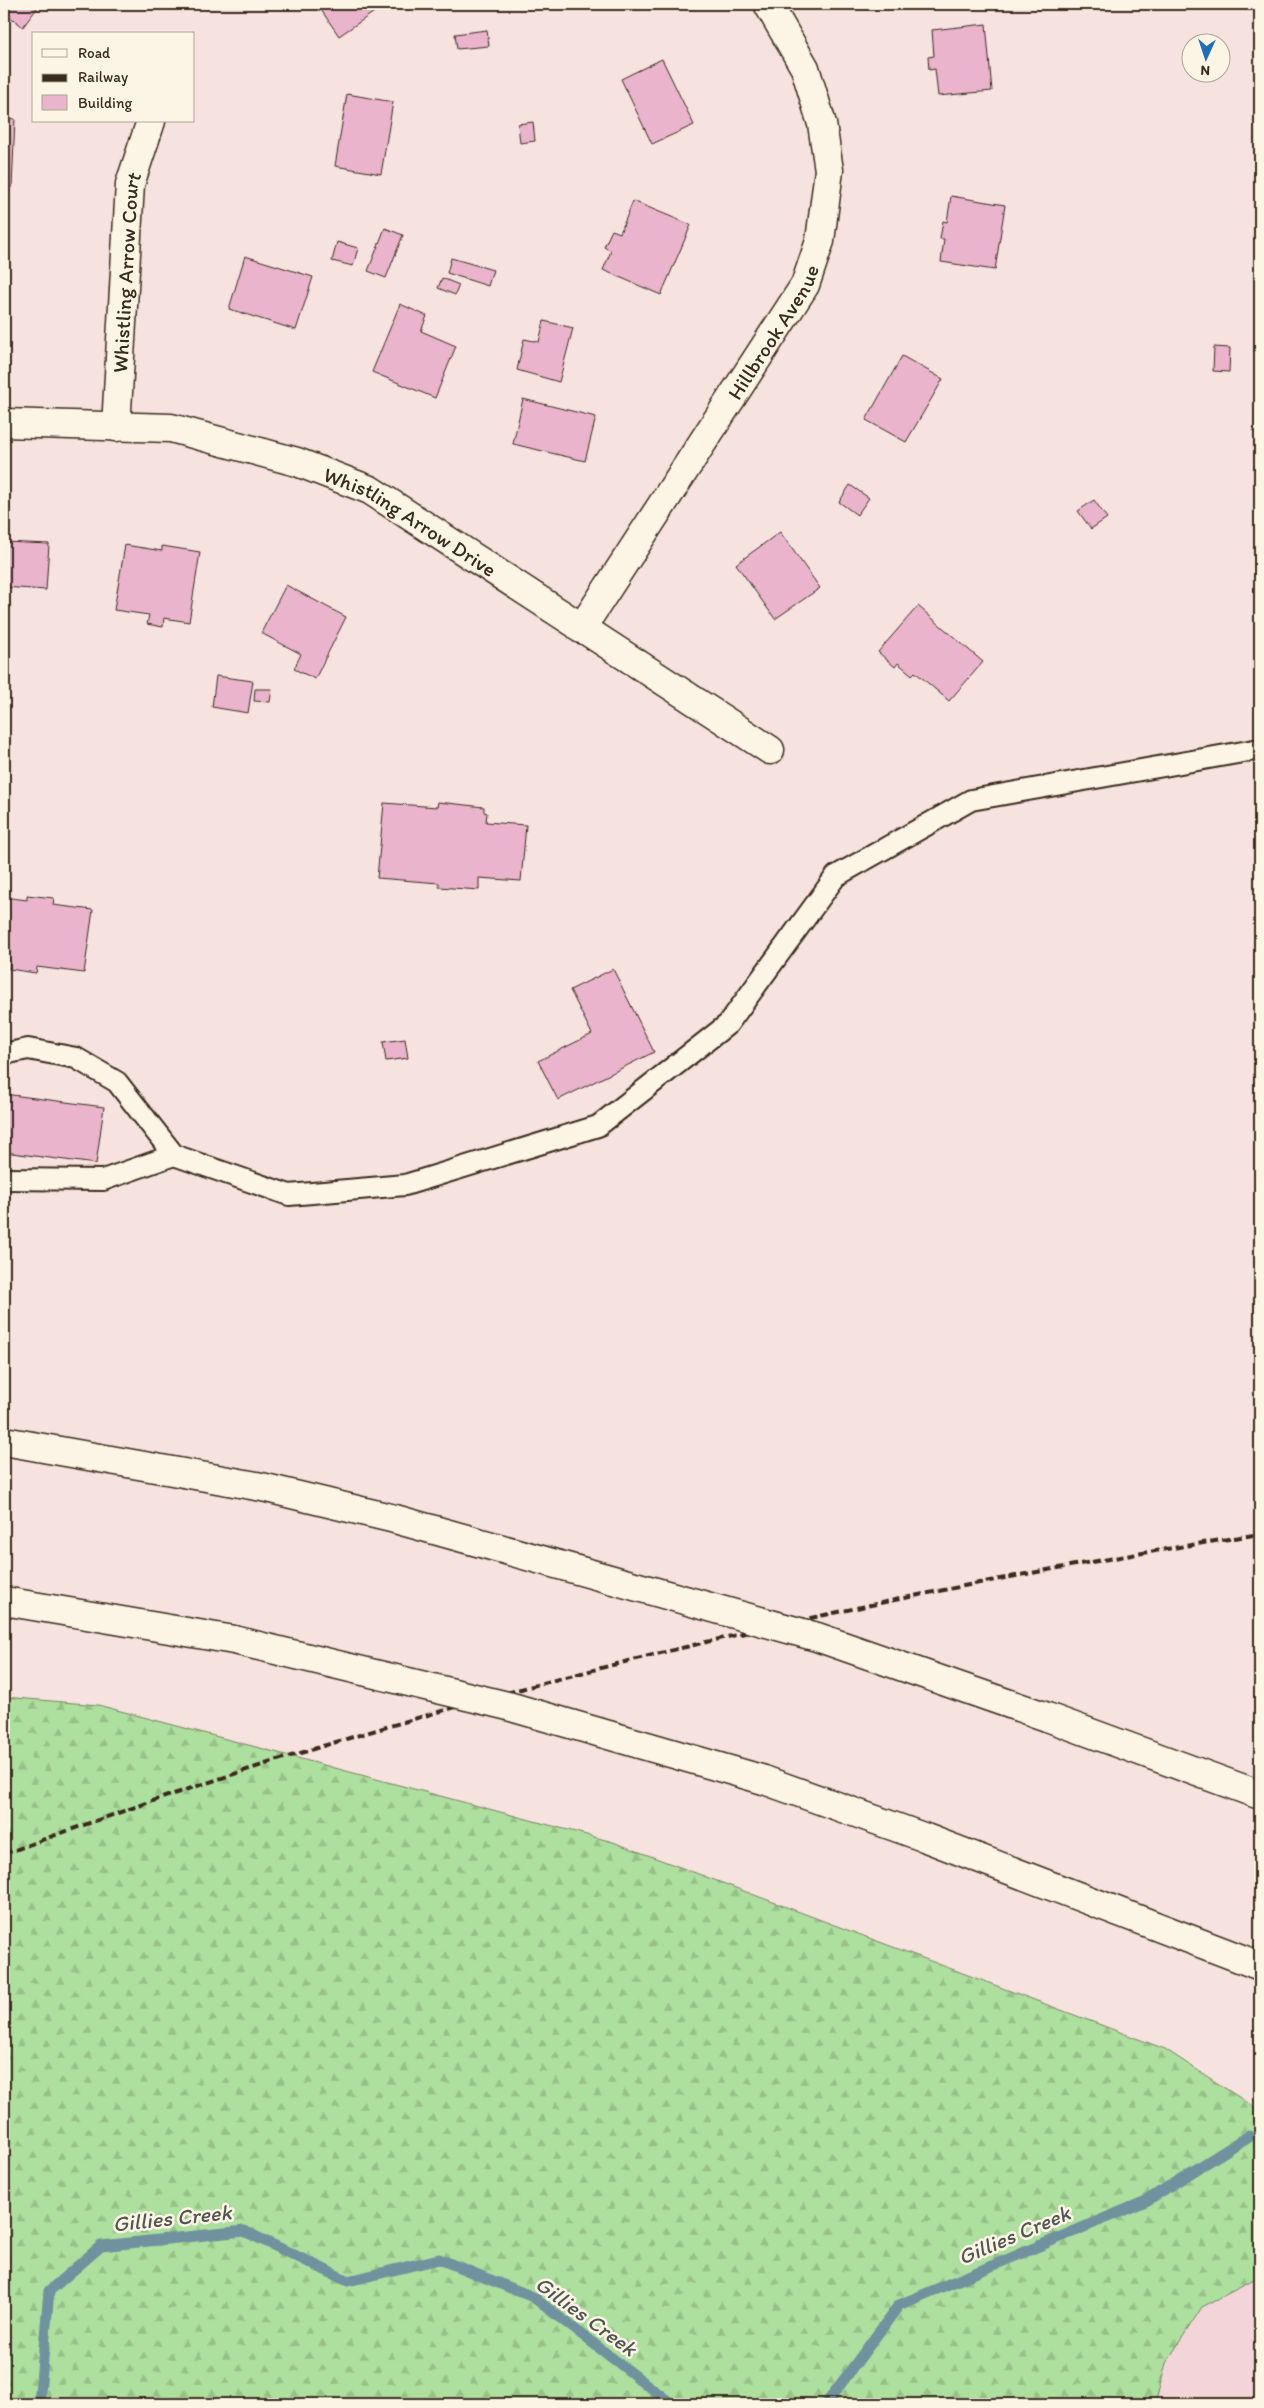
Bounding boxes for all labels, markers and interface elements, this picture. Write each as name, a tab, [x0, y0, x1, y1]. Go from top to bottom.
legend	[32, 32, 195, 122]
north arrow	[1182, 32, 1232, 82]
text: Road	[78, 44, 111, 62]
text: N	[1200, 62, 1211, 79]
text: Railway	[78, 68, 128, 86]
text: Building	[78, 94, 132, 112]
street label: Whistling Arrow Court	[107, 168, 146, 374]
street label: Hillbrook Avenue	[721, 261, 824, 404]
street label: Whistling Arrow Drive	[320, 461, 502, 582]
water label: Gillies Creek	[111, 2198, 234, 2238]
water label: Gillies Creek	[954, 2199, 1076, 2271]
water label: Gillies Creek	[530, 2270, 644, 2363]

